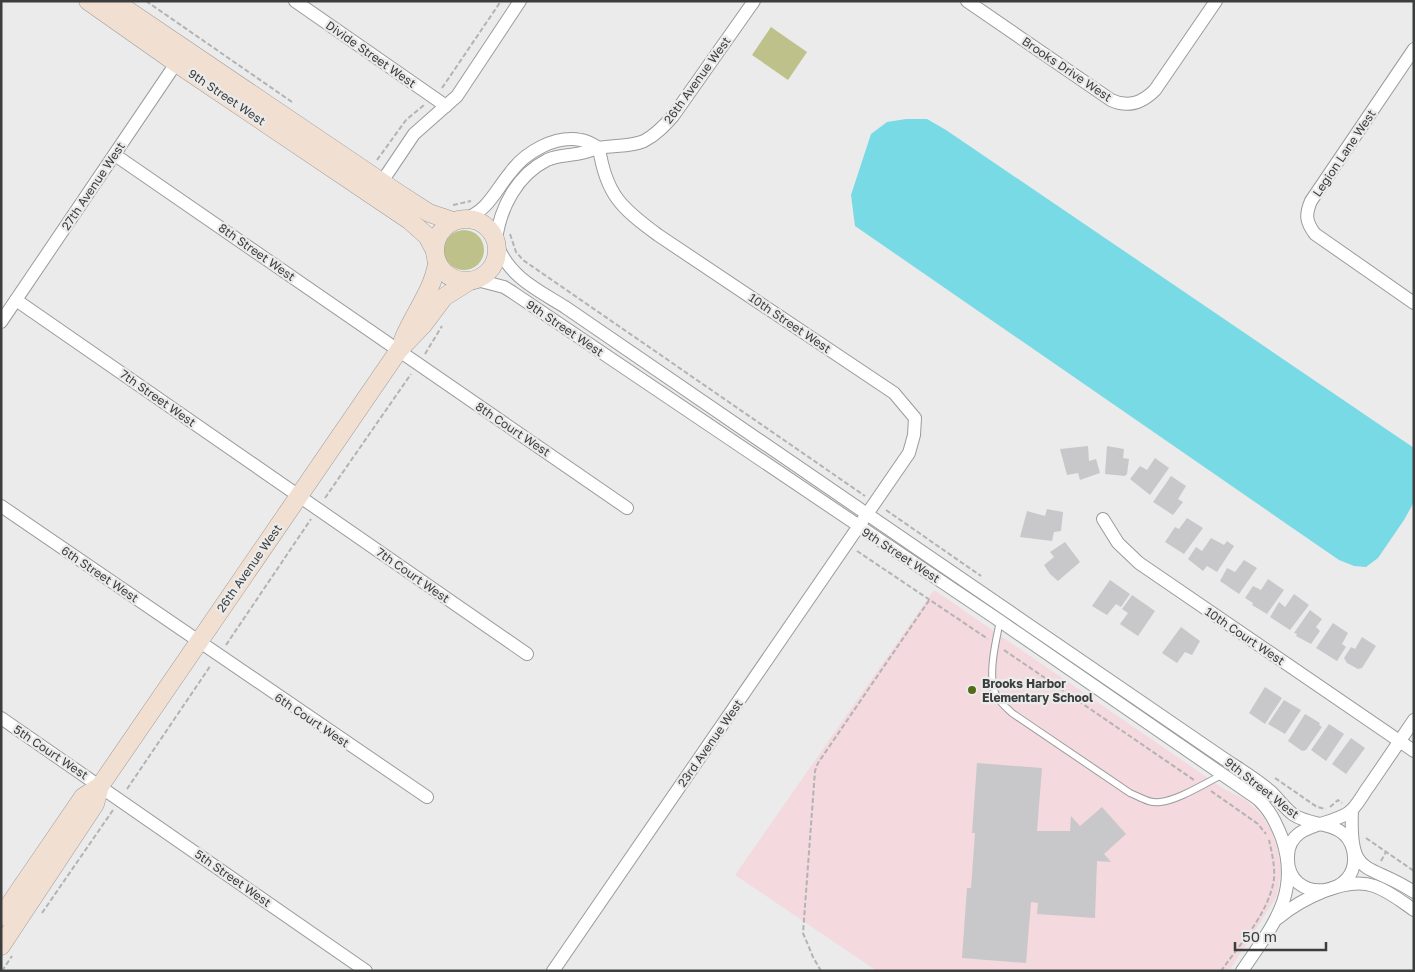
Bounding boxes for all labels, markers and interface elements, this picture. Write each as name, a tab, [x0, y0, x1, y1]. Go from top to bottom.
street label: Divide Street West	[323, 17, 419, 91]
street label: 26th Avenue West	[660, 33, 734, 126]
street label: Brooks Drive West	[1019, 33, 1115, 105]
street label: 9th Street West	[185, 66, 269, 129]
street label: Legion Lane West	[1309, 106, 1379, 200]
street label: 27th Avenue West	[58, 139, 128, 233]
street label: 8th Street West	[216, 220, 298, 284]
street label: 10th Street West	[746, 290, 834, 356]
street label: 9th Street West	[523, 297, 607, 360]
street label: 7th Street West	[117, 366, 199, 430]
street label: 8th Court West	[473, 398, 553, 460]
street label: 26th Avenue West	[213, 521, 285, 615]
street label: 9th Street West	[859, 524, 943, 586]
street label: 6th Street West	[58, 543, 142, 606]
street label: 7th Court West	[373, 544, 453, 606]
street label: 10th Court West	[1202, 604, 1288, 668]
place label: Brooks Harbor Elementary School	[982, 676, 1093, 705]
marker: Brooks Harbor Elementary School	[966, 684, 978, 696]
street label: 6th Court West	[272, 689, 352, 751]
street label: 23rd Avenue West	[674, 696, 746, 790]
street label: 5th Court West	[11, 722, 91, 783]
street label: 9th Street West	[1222, 754, 1302, 822]
street label: 5th Street West	[192, 846, 274, 910]
scale bar	[1235, 920, 1326, 952]
text: 50 m	[1242, 927, 1277, 945]

